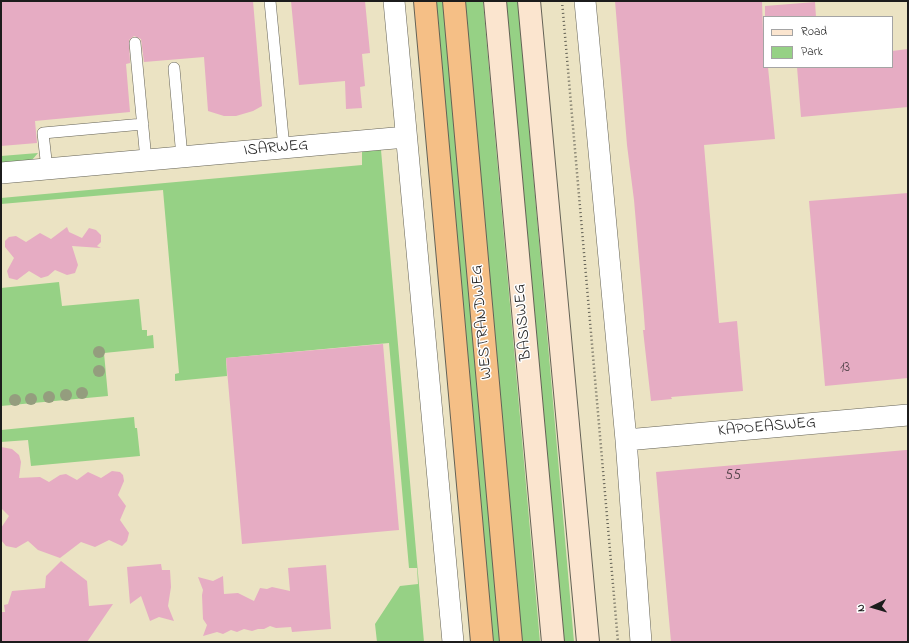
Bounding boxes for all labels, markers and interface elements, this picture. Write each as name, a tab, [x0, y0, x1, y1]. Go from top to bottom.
legend	[763, 16, 893, 68]
text: Road	[801, 23, 827, 41]
text: Park	[801, 43, 823, 61]
street label: ISARWEG	[243, 137, 309, 161]
street label: WESTRANDWEG	[468, 264, 498, 380]
street label: BASISWEG	[511, 283, 537, 361]
house number: 13	[840, 361, 850, 377]
street label: KAPOEASWEG	[717, 414, 817, 442]
house number: 55	[725, 469, 741, 485]
north arrow	[853, 587, 893, 627]
text: N	[853, 604, 869, 612]

